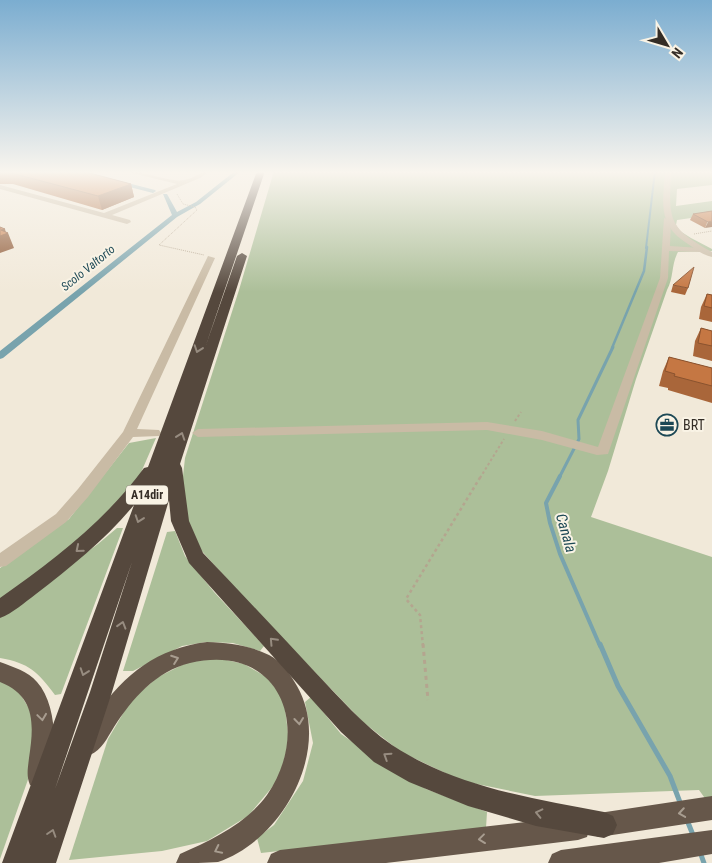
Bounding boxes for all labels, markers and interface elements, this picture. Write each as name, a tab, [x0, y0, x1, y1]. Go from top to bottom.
north arrow	[642, 20, 692, 70]
text: N	[668, 45, 686, 61]
water label: Scolo Valtorto	[58, 242, 118, 294]
one-way arrow	[194, 344, 204, 353]
office icon: BRT	[655, 413, 679, 437]
place label: BRT	[683, 417, 705, 433]
one-way arrow	[176, 433, 186, 441]
road number: A14dir	[126, 486, 168, 504]
water label: Canala	[552, 512, 580, 555]
one-way arrow	[134, 514, 144, 522]
one-way arrow	[76, 544, 85, 553]
one-way arrow	[116, 621, 126, 629]
one-way arrow	[270, 638, 279, 647]
one-way arrow	[170, 655, 179, 665]
one-way arrow	[80, 667, 90, 676]
one-way arrow	[36, 714, 47, 722]
one-way arrow	[293, 717, 304, 725]
one-way arrow	[384, 753, 393, 762]
one-way arrow	[677, 807, 686, 817]
one-way arrow	[534, 808, 543, 819]
one-way arrow	[46, 830, 56, 838]
one-way arrow	[477, 833, 485, 844]
one-way arrow	[214, 844, 223, 854]

